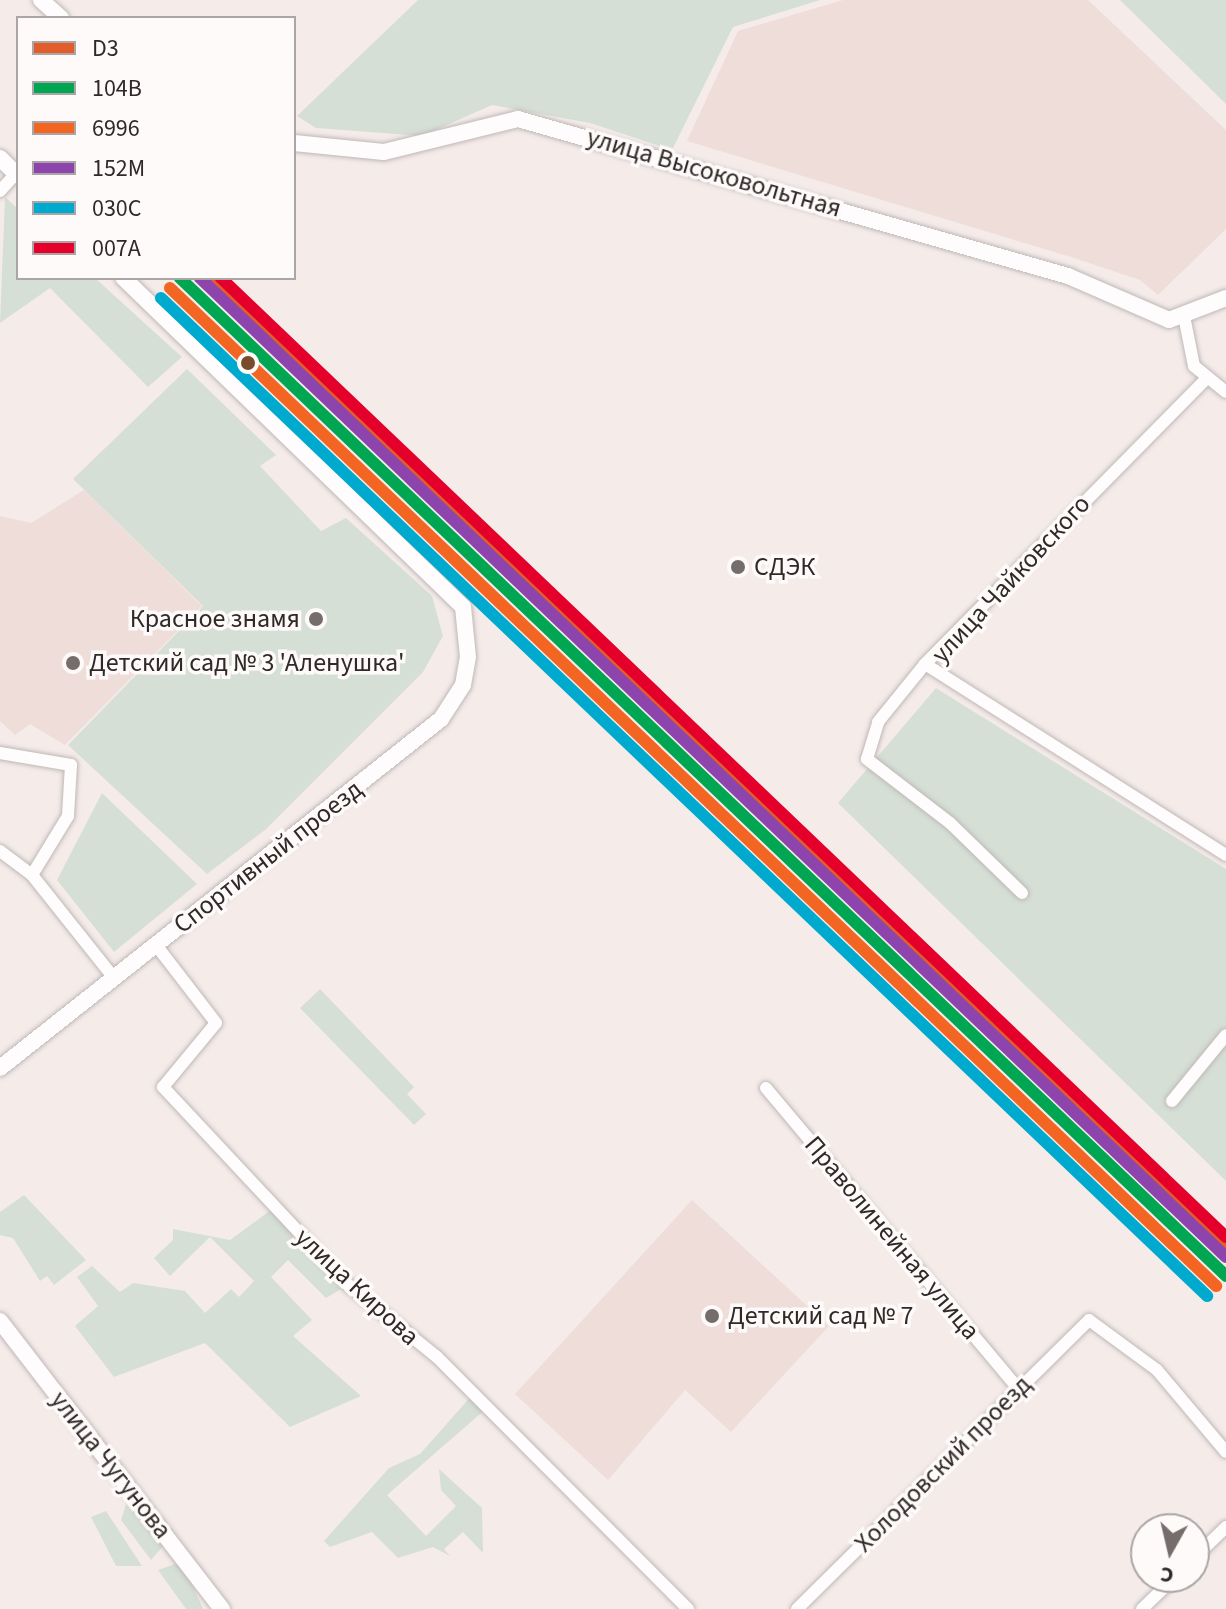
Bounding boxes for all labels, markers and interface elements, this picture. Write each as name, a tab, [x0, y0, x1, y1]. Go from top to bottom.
legend	[16, 16, 296, 280]
text: D3	[92, 31, 119, 66]
text: 104В	[92, 71, 142, 106]
text: 6996	[92, 111, 140, 146]
street label: улица Высоковольтная	[583, 122, 845, 224]
text: 152М	[92, 151, 145, 186]
text: 030C	[92, 191, 142, 226]
text: 007А	[92, 231, 141, 266]
unlabelled marker	[240, 355, 256, 371]
street label: улица Чайковского	[925, 488, 1097, 670]
place label: СДЭК	[754, 551, 815, 583]
marker: СДЭК	[729, 558, 747, 576]
place label: Красное знамя	[130, 603, 300, 635]
marker: Красное знамя	[307, 610, 325, 628]
place label: Детский сад № 3 'Аленушка'	[89, 647, 404, 679]
marker: Детский сад № 3 'Аленушка'	[64, 654, 82, 672]
street label: Спортивный проезд	[168, 774, 368, 940]
street label: Праволинейная улица	[798, 1130, 986, 1346]
street label: улица Кирова	[289, 1222, 425, 1352]
place label: Детский сад № 7	[728, 1300, 913, 1332]
marker: Детский сад № 7	[703, 1307, 721, 1325]
street label: Холодовский проезд	[848, 1369, 1038, 1559]
street label: улица Чугунова	[44, 1385, 178, 1545]
north arrow	[1130, 1513, 1210, 1593]
text: С	[1158, 1558, 1176, 1592]

